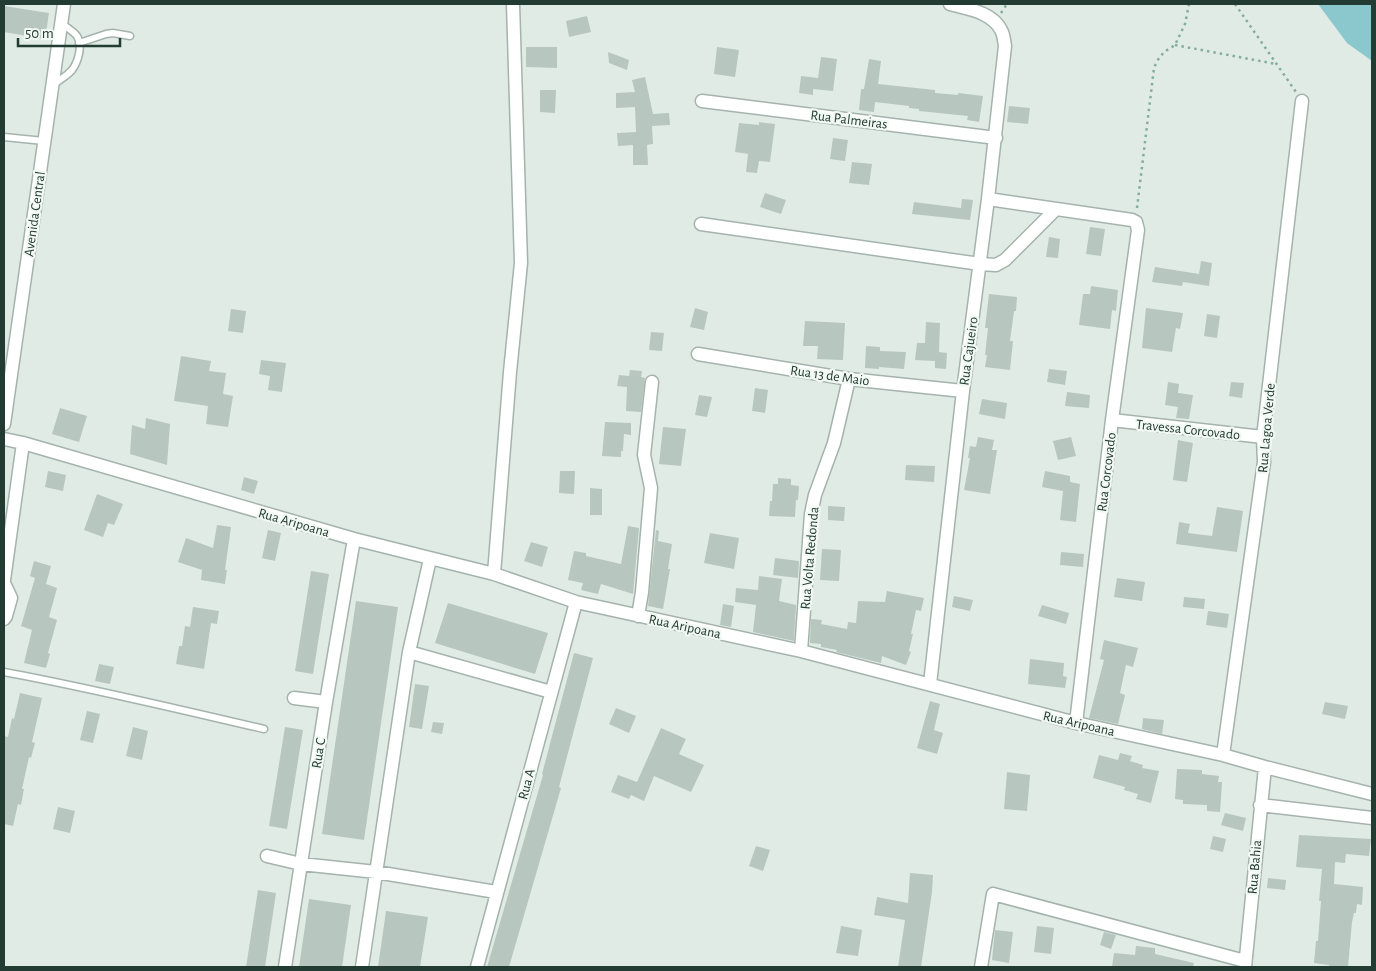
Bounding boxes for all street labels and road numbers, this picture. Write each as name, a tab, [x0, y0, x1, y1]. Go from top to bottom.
street label: Rua Palmeiras	[810, 108, 888, 132]
street label: Avenida Central	[22, 171, 48, 258]
street label: Rua Cajueiro	[957, 316, 981, 386]
street label: Rua 13 de Maio	[789, 363, 871, 389]
street label: Rua Lagoa Verde	[1256, 383, 1278, 474]
street label: Travessa Corcovado	[1135, 418, 1241, 442]
street label: Rua Corcovado	[1095, 431, 1119, 513]
street label: Rua Aripoana	[257, 506, 331, 540]
street label: Rua Volta Redonda	[799, 506, 822, 610]
street label: Rua Aripoana	[647, 613, 723, 642]
street label: Rua Aripoana	[1041, 709, 1117, 739]
street label: Rua C	[310, 737, 328, 769]
street label: Rua A	[516, 767, 538, 801]
street label: Rua Bahia	[1246, 839, 1264, 895]

